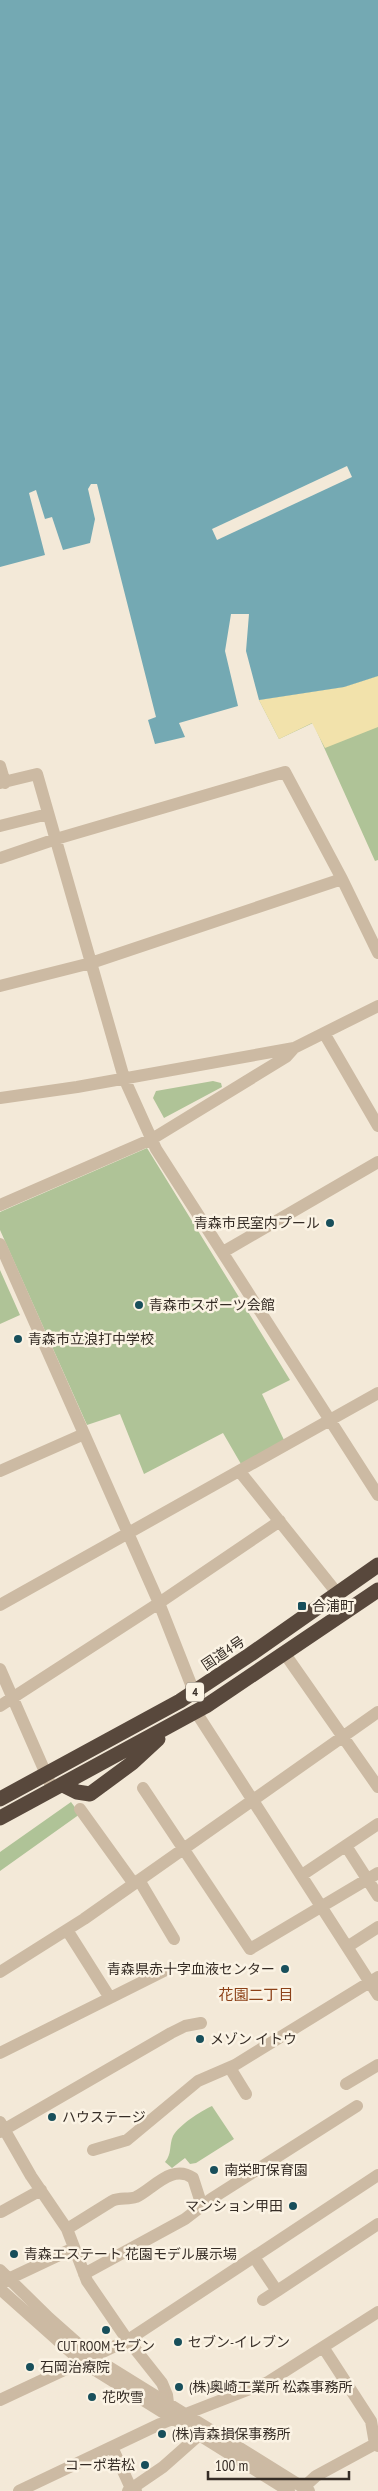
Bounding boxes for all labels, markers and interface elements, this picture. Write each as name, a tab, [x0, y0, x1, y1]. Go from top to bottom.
place label: 青森市民室内プール	[194, 1214, 320, 1232]
marker: 青森市民室内プール	[324, 1217, 336, 1229]
place label: 青森市スポーツ会館	[149, 1296, 275, 1314]
marker: 青森市スポーツ会館	[133, 1299, 145, 1311]
place label: 青森市立浪打中学校	[28, 1330, 154, 1348]
marker: 青森市立浪打中学校	[12, 1333, 24, 1345]
place label: 合浦町	[312, 1597, 354, 1615]
marker: 合浦町	[296, 1600, 308, 1612]
street label: 国道4号	[198, 1632, 248, 1674]
road number: 4	[186, 1682, 204, 1701]
place label: 青森県赤十字血液センター	[107, 1960, 275, 1978]
marker: 青森県赤十字血液センター	[279, 1963, 291, 1975]
district label: 花園二丁目	[218, 1985, 294, 2004]
place label: メゾン イトウ	[210, 2030, 297, 2048]
marker: メゾン イトウ	[194, 2033, 206, 2045]
place label: ハウステージ	[62, 2108, 146, 2126]
marker: ハウステージ	[46, 2111, 58, 2123]
place label: 南栄町保育園	[224, 2161, 308, 2179]
marker: 南栄町保育園	[208, 2164, 220, 2176]
place label: マンション甲田	[185, 2197, 283, 2215]
marker: マンション甲田	[287, 2200, 299, 2212]
place label: 青森エステート 花園モデル展示場	[24, 2245, 237, 2263]
marker: 青森エステート 花園モデル展示場	[8, 2248, 20, 2260]
marker: CUT ROOM セブン	[100, 2324, 112, 2336]
place label: セブン-イレブン	[188, 2333, 290, 2351]
marker: セブン-イレブン	[172, 2336, 184, 2348]
place label: CUT ROOM セブン	[57, 2337, 155, 2355]
place label: 石岡治療院	[40, 2358, 110, 2376]
marker: 石岡治療院	[24, 2361, 36, 2373]
place label: (株)奥崎工業所 松森事務所	[189, 2378, 353, 2396]
marker: (株)奥崎工業所 松森事務所	[173, 2381, 185, 2393]
place label: 花吹雪	[102, 2388, 144, 2406]
marker: 花吹雪	[86, 2391, 98, 2403]
place label: (株)青森損保事務所	[172, 2425, 291, 2443]
marker: (株)青森損保事務所	[156, 2428, 168, 2440]
scale bar	[208, 2448, 349, 2480]
place label: コーポ若松	[65, 2456, 135, 2474]
text: 100 m	[215, 2456, 248, 2475]
marker: コーポ若松	[139, 2459, 151, 2471]

